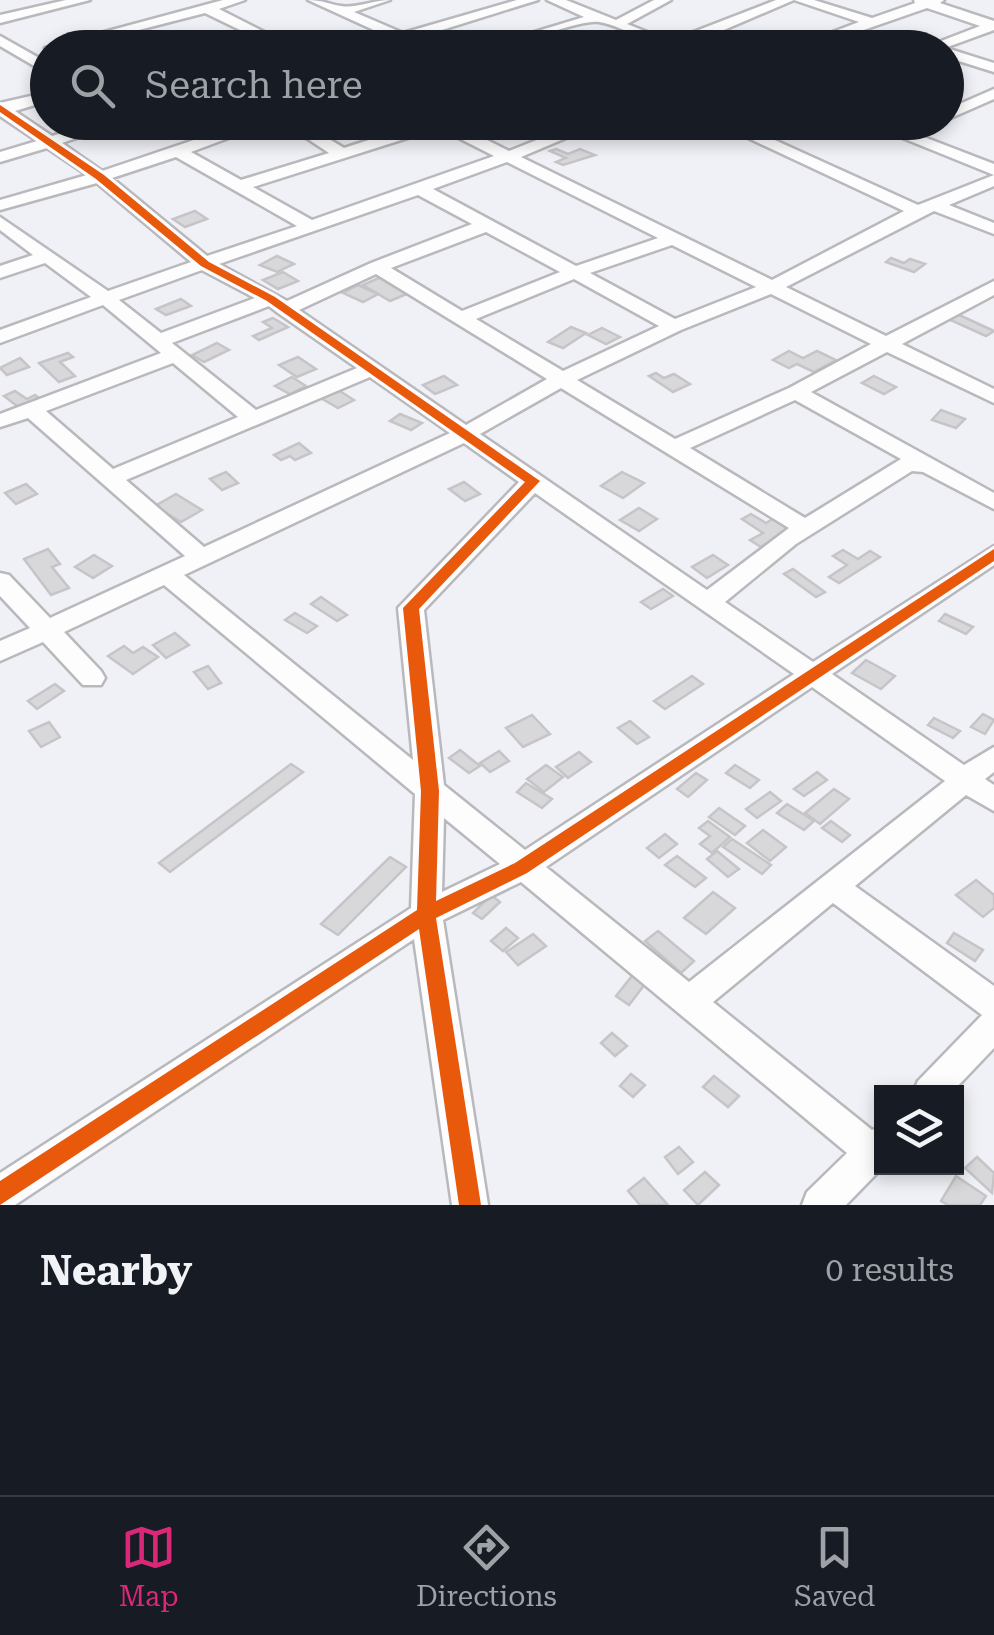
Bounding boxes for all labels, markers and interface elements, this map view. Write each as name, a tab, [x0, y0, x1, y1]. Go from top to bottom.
search box	[30, 30, 964, 140]
icon: search	[65, 58, 120, 113]
text: Search here	[145, 63, 363, 107]
map controls	[874, 1085, 964, 1175]
button: layers	[874, 1085, 964, 1175]
text: Nearby	[40, 1246, 192, 1295]
text: 0 results	[826, 1251, 954, 1289]
tab: Map	[119, 1520, 179, 1613]
tab: Directions	[416, 1520, 557, 1613]
tab: Saved	[794, 1520, 875, 1613]

